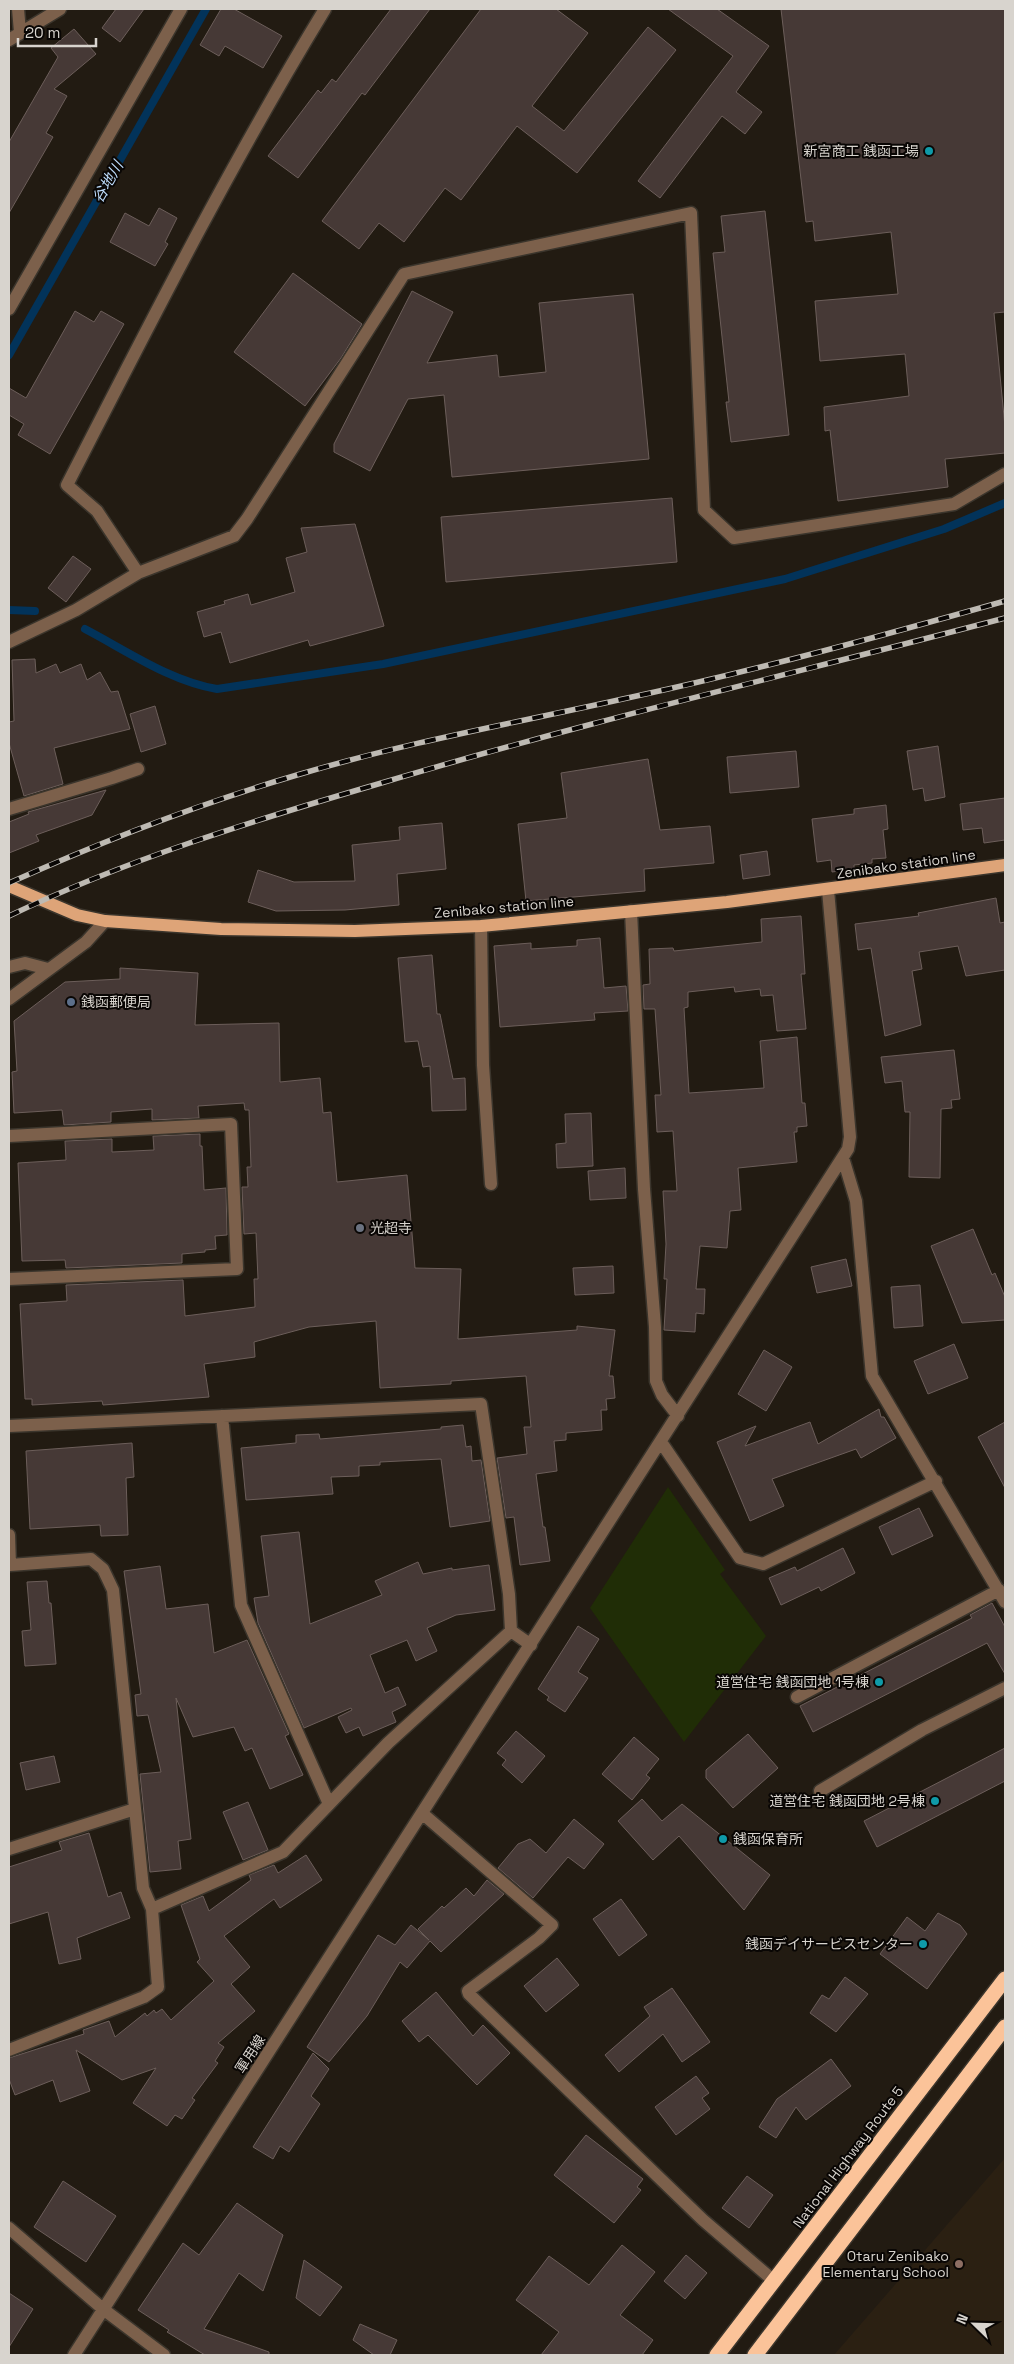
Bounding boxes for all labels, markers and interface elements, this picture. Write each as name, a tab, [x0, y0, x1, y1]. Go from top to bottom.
scale bar	[18, 15, 95, 47]
text: 20 m	[25, 23, 60, 42]
place label: 新宮商工 銭函工場	[803, 142, 919, 160]
marker: 新宮商工 銭函工場	[923, 145, 935, 157]
water label: 谷地川	[88, 156, 128, 206]
street label: Zenibako station line	[835, 845, 977, 883]
street label: Zenibako station line	[433, 892, 575, 922]
place label: 銭函郵便局	[81, 993, 151, 1011]
marker: 銭函郵便局	[65, 996, 77, 1008]
place label: 光超寺	[370, 1219, 412, 1237]
marker: 光超寺	[354, 1222, 366, 1234]
place label: 道営住宅 銭函団地 1号棟	[716, 1673, 869, 1691]
marker: 道営住宅 銭函団地 1号棟	[873, 1676, 885, 1688]
place label: 道営住宅 銭函団地 2号棟	[769, 1792, 925, 1810]
marker: 道営住宅 銭函団地 2号棟	[929, 1795, 941, 1807]
place label: 銭函保育所	[733, 1830, 803, 1848]
marker: 銭函保育所	[717, 1833, 729, 1845]
place label: 銭函デイサービスセンター	[745, 1935, 913, 1953]
marker: 銭函デイサービスセンター	[917, 1938, 929, 1950]
street label: 軍用線	[231, 2031, 269, 2077]
street label: National Highway Route 5	[789, 2083, 907, 2231]
place label: Otaru Zenibako Elementary School	[823, 2247, 949, 2281]
marker: Otaru Zenibako Elementary School	[953, 2258, 965, 2270]
north arrow	[949, 2299, 999, 2349]
text: N	[952, 2311, 972, 2327]

